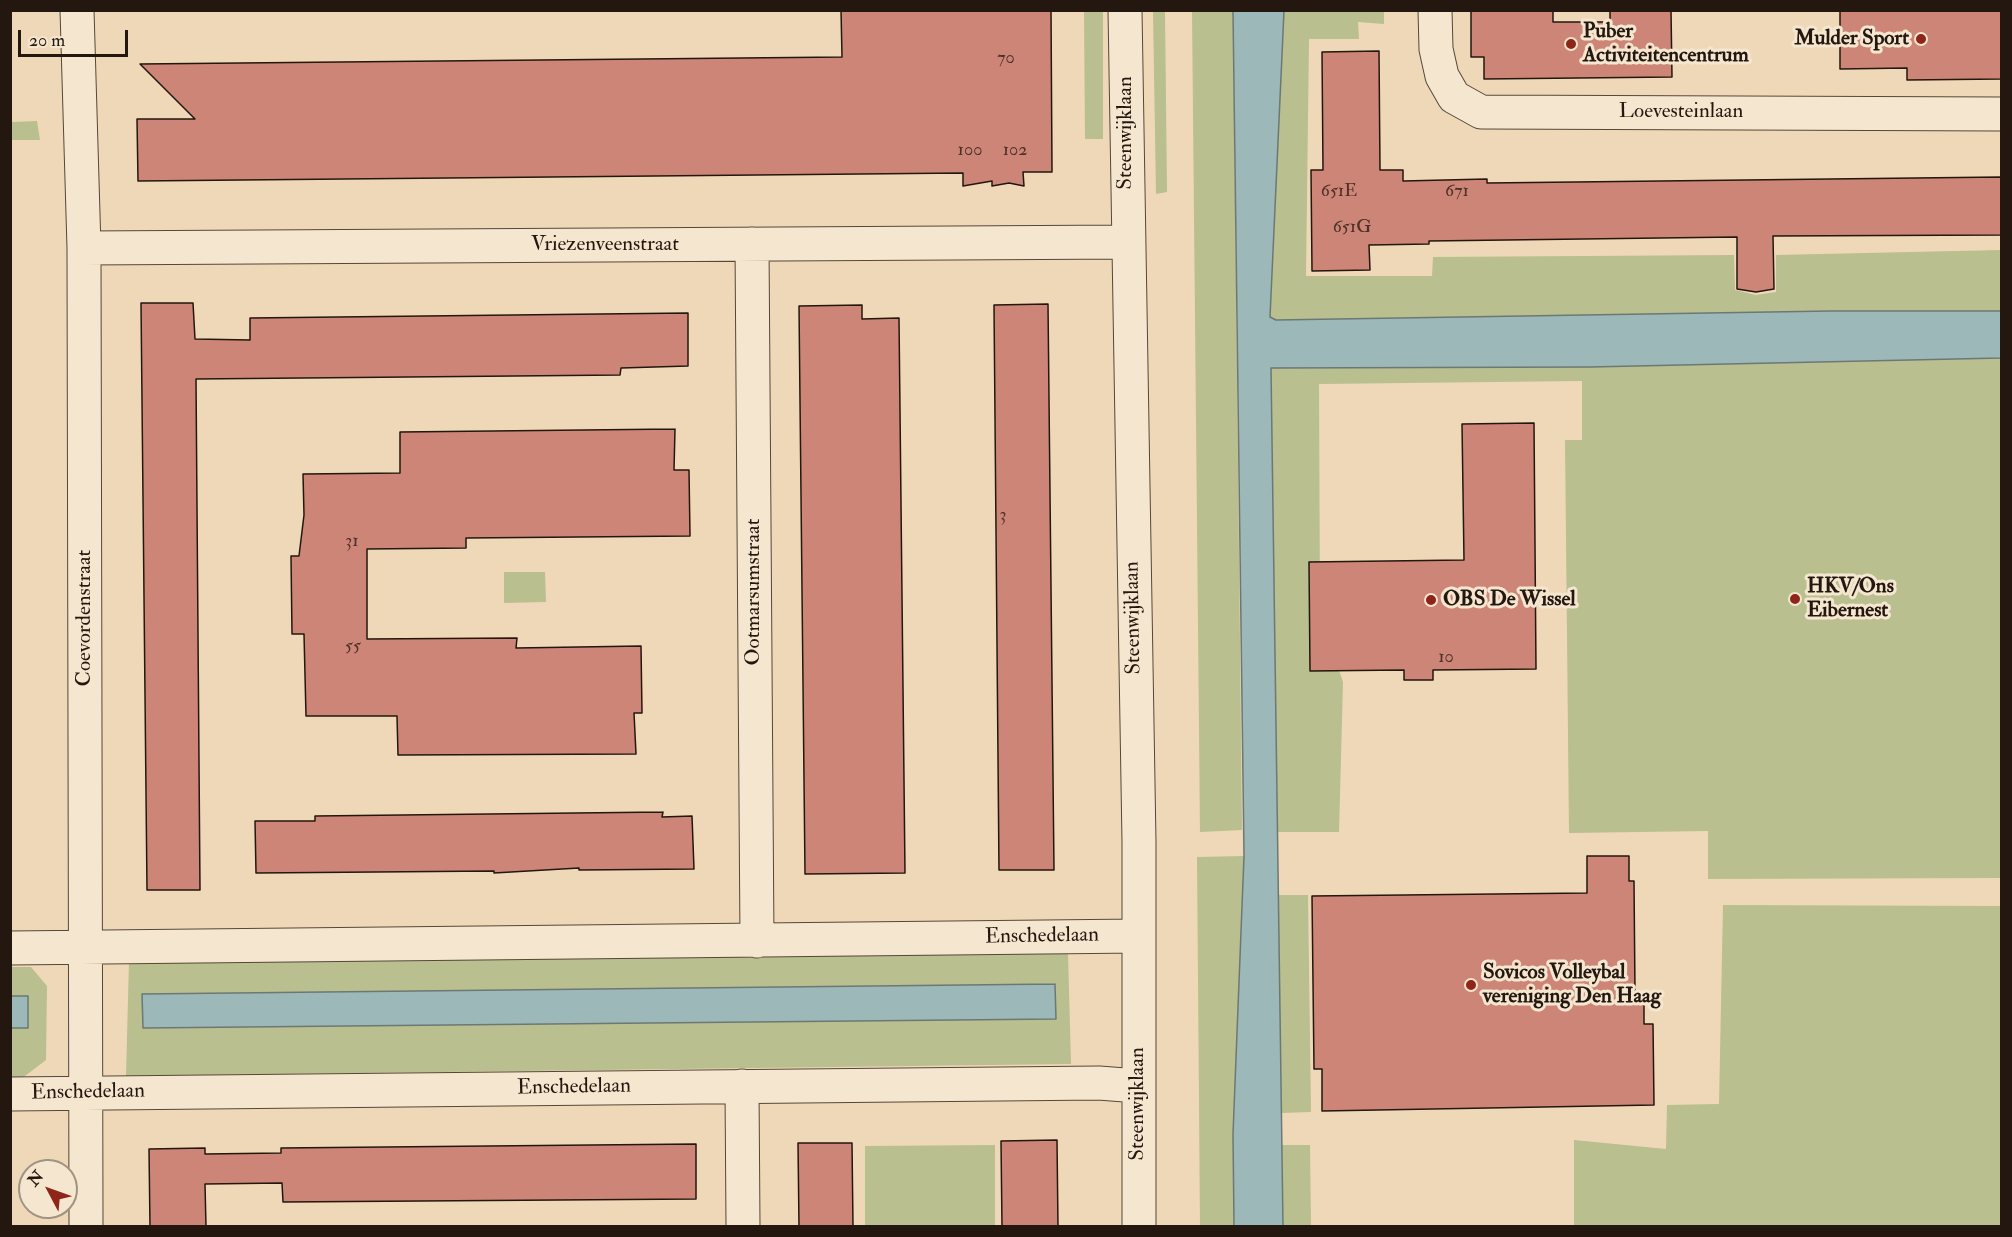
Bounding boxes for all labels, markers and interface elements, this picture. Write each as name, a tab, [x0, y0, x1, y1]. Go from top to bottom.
scale bar	[21, 18, 130, 56]
place label: Puber Activiteitencentrum	[1583, 19, 1749, 69]
place label: Mulder Sport	[1794, 26, 1909, 52]
text: 20 m	[29, 29, 65, 52]
marker: Mulder Sport	[1914, 32, 1928, 46]
marker: Puber Activiteitencentrum	[1564, 37, 1578, 51]
house number: 70	[997, 48, 1015, 70]
street label: Steenwijklaan	[1113, 76, 1139, 190]
street label: Loevesteinlaan	[1619, 99, 1743, 125]
house number: 100	[958, 140, 982, 162]
house number: 102	[1003, 140, 1027, 162]
house number: 651E	[1321, 181, 1357, 203]
house number: 671	[1445, 181, 1469, 203]
house number: 651G	[1333, 217, 1371, 239]
street label: Vriezenveenstraat	[531, 232, 679, 258]
house number: 3	[1000, 505, 1006, 527]
street label: Ootmarsumstraat	[741, 518, 767, 666]
house number: 31	[345, 531, 359, 553]
street label: Coevordenstraat	[72, 550, 98, 686]
street label: Steenwijklaan	[1120, 561, 1148, 675]
place label: HKV/Ons Eibernest	[1807, 574, 1894, 624]
place label: OBS De Wissel	[1443, 587, 1576, 613]
marker: HKV/Ons Eibernest	[1788, 592, 1802, 606]
marker: OBS De Wissel	[1424, 593, 1438, 607]
house number: 55	[345, 636, 361, 658]
house number: 10	[1438, 647, 1454, 669]
street label: Enschedelaan	[985, 923, 1099, 951]
place label: Sovicos Volleybal vereniging Den Haag	[1483, 960, 1661, 1010]
marker: Sovicos Volleybal vereniging Den Haag	[1464, 978, 1478, 992]
street label: Steenwijklaan	[1125, 1047, 1151, 1161]
street label: Enschedelaan	[517, 1074, 631, 1102]
street label: Enschedelaan	[31, 1079, 145, 1107]
north arrow	[18, 1159, 78, 1219]
text: N	[24, 1167, 48, 1190]

